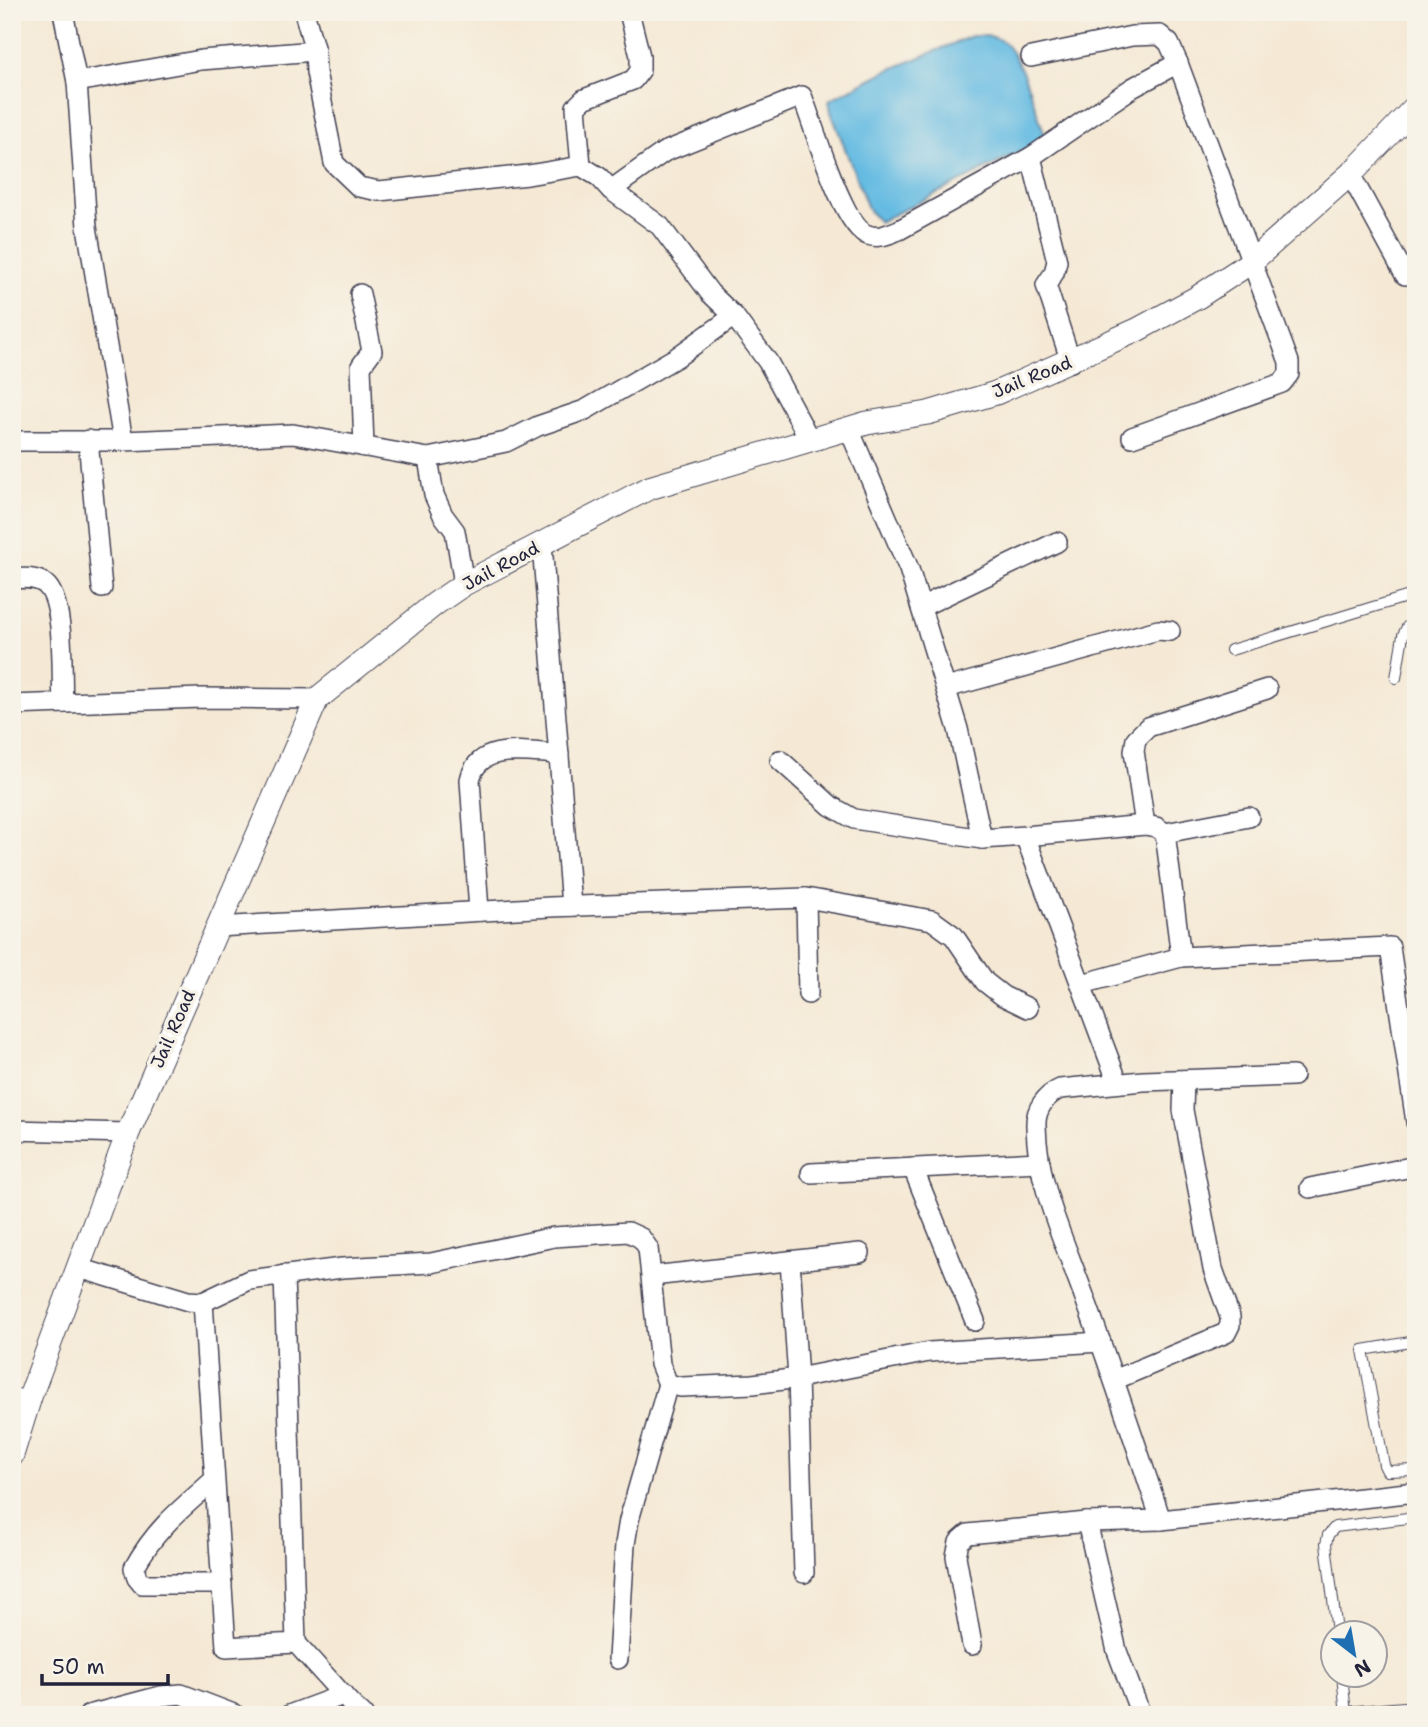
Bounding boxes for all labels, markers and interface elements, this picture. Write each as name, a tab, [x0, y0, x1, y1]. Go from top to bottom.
street label: Jail Road	[989, 350, 1075, 404]
street label: Jail Road	[458, 536, 544, 596]
street label: Jail Road	[145, 986, 201, 1072]
north arrow	[1320, 1618, 1390, 1688]
scale bar	[42, 1643, 168, 1687]
text: 50 m	[52, 1653, 105, 1681]
text: N	[1350, 1654, 1375, 1683]

